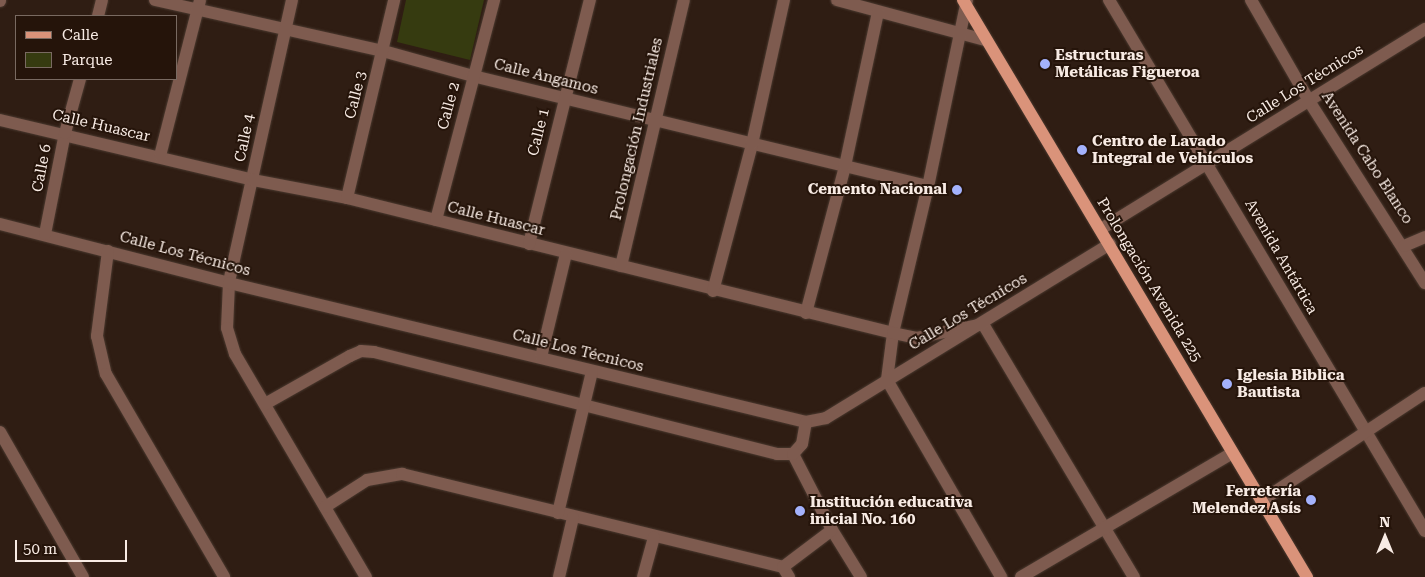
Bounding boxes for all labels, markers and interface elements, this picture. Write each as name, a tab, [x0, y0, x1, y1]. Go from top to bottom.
legend	[15, 15, 178, 80]
text: Calle	[62, 26, 98, 44]
street label: Prolongación Industriales	[607, 36, 667, 222]
street label: Calle Los Técnicos	[1243, 41, 1367, 127]
place label: Estructuras Metálicas Figueroa	[1055, 46, 1200, 81]
text: Parque	[62, 51, 113, 69]
street label: Calle Angamos	[492, 55, 600, 99]
marker: Estructuras Metálicas Figueroa	[1039, 58, 1051, 70]
street label: Calle 3	[341, 69, 371, 121]
street label: Calle 2	[434, 80, 464, 132]
street label: Avenida Cabo Blanco	[1317, 88, 1417, 228]
street label: Calle Huascar	[50, 106, 152, 146]
street label: Calle 1	[524, 106, 554, 158]
street label: Calle 4	[231, 112, 259, 164]
place label: Centro de Lavado Integral de Vehículos	[1092, 132, 1253, 167]
street label: Calle 6	[29, 142, 55, 194]
marker: Centro de Lavado Integral de Vehículos	[1076, 144, 1088, 156]
place label: Cemento Nacional	[808, 181, 947, 199]
marker: Cemento Nacional	[951, 184, 963, 196]
street label: Prolongación Avenida 225	[1093, 195, 1205, 365]
street label: Avenida Antártica	[1241, 196, 1321, 318]
street label: Calle Huascar	[445, 198, 547, 240]
street label: Calle Los Técnicos	[118, 228, 252, 280]
street label: Calle Los Técnicos	[906, 270, 1030, 354]
street label: Calle Los Técnicos	[511, 326, 645, 376]
place label: Iglesia Biblica Bautista	[1237, 366, 1345, 401]
marker: Iglesia Biblica Bautista	[1221, 378, 1233, 390]
place label: Ferretería Melendez Asís	[1192, 482, 1301, 517]
place label: Institución educativa inicial No. 160	[810, 493, 973, 528]
marker: Ferretería Melendez Asís	[1305, 494, 1317, 506]
marker: Institución educativa inicial No. 160	[794, 505, 806, 517]
north arrow	[1360, 512, 1410, 562]
text: N	[1380, 514, 1390, 530]
scale bar	[18, 530, 130, 562]
text: 50 m	[23, 540, 57, 558]

